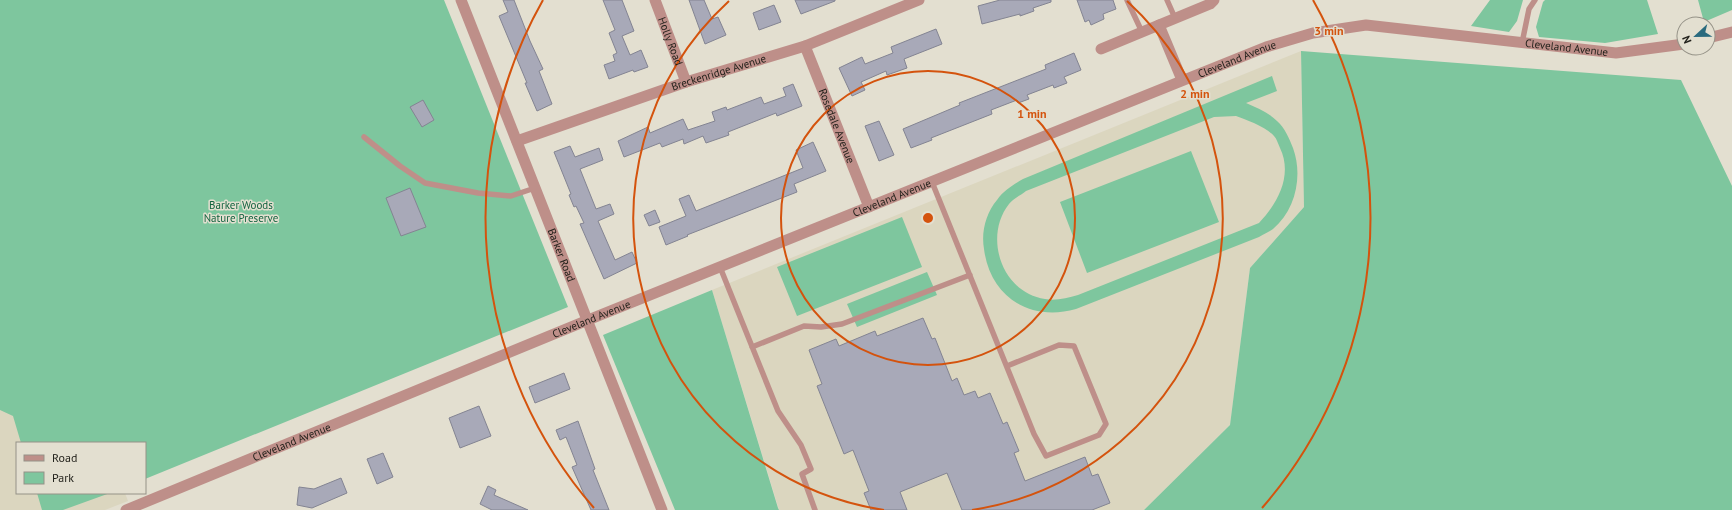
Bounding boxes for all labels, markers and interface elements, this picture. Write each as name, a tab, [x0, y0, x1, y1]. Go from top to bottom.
street label: Holly Road	[655, 15, 686, 67]
north arrow	[1676, 16, 1716, 56]
text: 3 min	[1314, 23, 1344, 38]
text: N	[1679, 34, 1695, 46]
street label: Cleveland Avenue	[1525, 36, 1609, 59]
street label: Cleveland Avenue	[1196, 37, 1278, 81]
street label: Breckenridge Avenue	[669, 51, 768, 94]
street label: Rosedale Avenue	[816, 86, 858, 166]
text: 2 min	[1180, 86, 1210, 101]
text: 1 min	[1017, 106, 1047, 121]
street label: Cleveland Avenue	[851, 175, 933, 220]
park label: Barker Woods Nature Preserve	[204, 198, 279, 225]
centre of rings	[921, 211, 935, 225]
street label: Barker Road	[545, 226, 578, 284]
street label: Cleveland Avenue	[550, 297, 633, 341]
street label: Cleveland Avenue	[250, 419, 333, 464]
legend	[16, 442, 146, 494]
text: Road	[52, 450, 77, 465]
text: Park	[52, 470, 74, 485]

